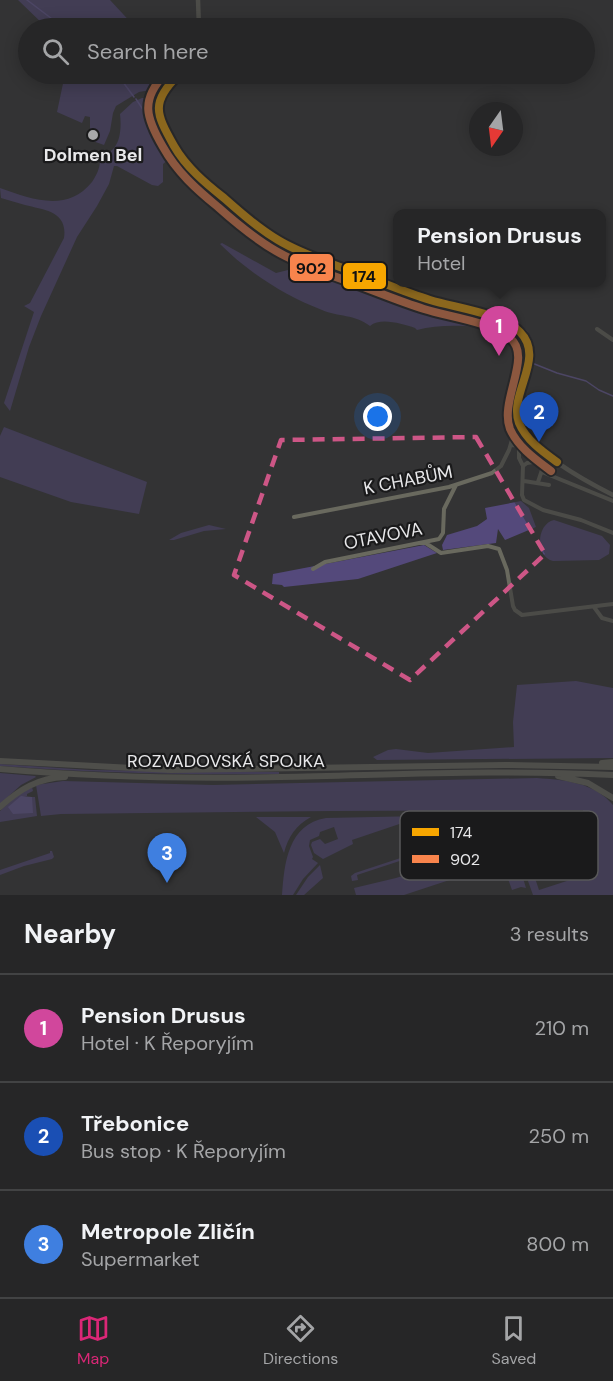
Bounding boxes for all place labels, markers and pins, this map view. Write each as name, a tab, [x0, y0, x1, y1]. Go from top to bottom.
marker: Dolmen Bel	[86, 128, 100, 142]
place label: Dolmen Bel	[44, 143, 142, 167]
pin: 1	[480, 306, 518, 356]
pin: 2	[520, 392, 558, 442]
pin: 3	[148, 834, 186, 883]

